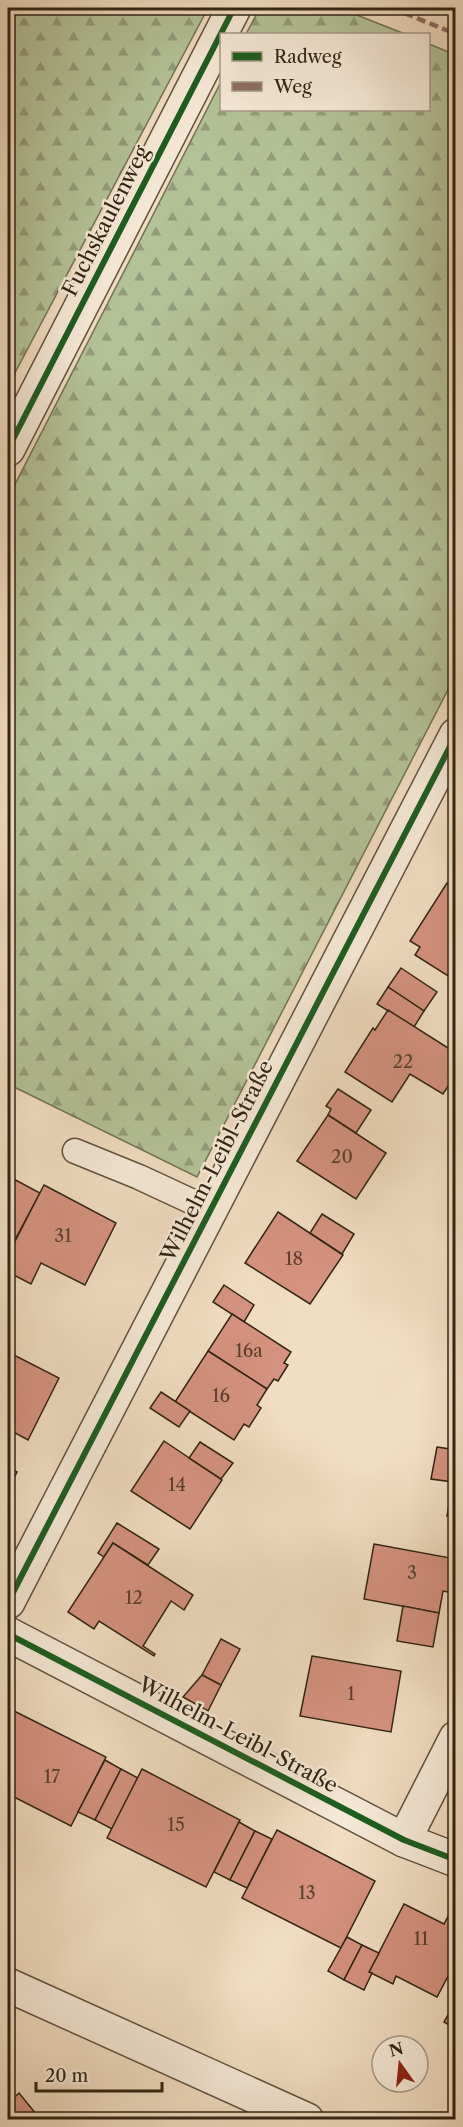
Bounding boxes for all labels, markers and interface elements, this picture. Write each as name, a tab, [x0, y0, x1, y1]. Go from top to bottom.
legend	[220, 33, 430, 111]
text: Radweg	[274, 46, 342, 68]
text: Weg	[273, 76, 312, 98]
street label: Fuchskaulenweg	[57, 140, 155, 300]
house number: 22	[393, 1051, 413, 1073]
street label: Wilhelm-Leibl-Straße	[154, 1056, 278, 1266]
house number: 20	[331, 1146, 353, 1168]
house number: 31	[54, 1225, 72, 1247]
house number: 18	[285, 1248, 303, 1270]
house number: 16a	[235, 1340, 263, 1362]
house number: 16	[212, 1385, 230, 1407]
house number: 14	[168, 1474, 186, 1496]
house number: 3	[407, 1562, 417, 1584]
house number: 12	[125, 1587, 143, 1609]
street label: Wilhelm-Leibl-Straße	[133, 1671, 342, 1798]
house number: 1	[347, 1683, 355, 1705]
house number: 17	[44, 1766, 60, 1788]
house number: 15	[167, 1814, 185, 1836]
house number: 13	[298, 1882, 316, 1904]
house number: 11	[413, 1928, 429, 1950]
north arrow	[370, 2034, 430, 2094]
text: N	[387, 2038, 406, 2061]
scale bar	[36, 2055, 162, 2093]
text: 20 m	[45, 2065, 89, 2087]

